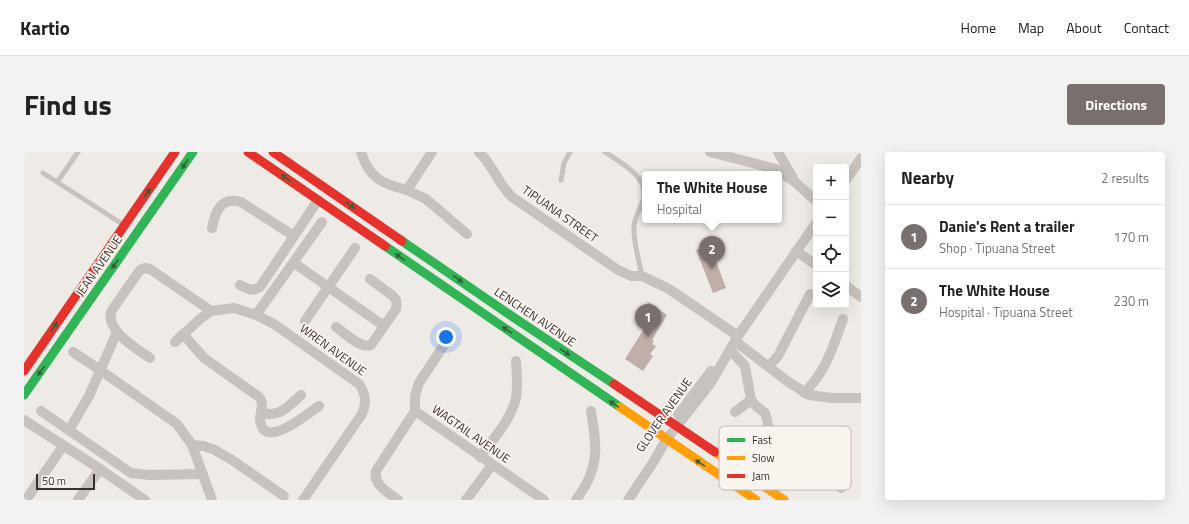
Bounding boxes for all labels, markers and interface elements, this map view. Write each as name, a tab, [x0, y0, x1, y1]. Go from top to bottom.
text: Kartio	[20, 13, 70, 42]
text: Home	[961, 17, 996, 38]
text: Map	[1018, 17, 1044, 38]
text: About	[1066, 17, 1102, 38]
text: Contact	[1124, 17, 1169, 38]
text: Find us	[24, 83, 112, 126]
button: Directions	[1067, 84, 1165, 125]
one-way arrow	[181, 159, 189, 169]
map controls	[813, 164, 849, 308]
button: +	[813, 164, 849, 200]
text: Nearby	[901, 165, 954, 191]
text: 2 results	[1101, 168, 1149, 188]
popup	[642, 171, 782, 223]
one-way arrow	[280, 174, 291, 182]
text: The White House	[657, 176, 767, 199]
street label: TIPUANA STREET	[518, 180, 603, 247]
one-way arrow	[143, 187, 150, 198]
text: Hospital	[657, 199, 702, 219]
button: −	[813, 200, 849, 236]
one-way arrow	[345, 201, 356, 209]
text: Danie's Rent a trailer	[939, 215, 1075, 238]
text: 1	[910, 227, 918, 247]
text: 170 m	[1113, 227, 1149, 247]
street label: JEAN AVENUE	[70, 231, 127, 300]
pin: 2	[699, 236, 725, 269]
button: locate	[813, 236, 849, 272]
text: Shop · Tipuana Street	[939, 238, 1055, 258]
one-way arrow	[395, 253, 405, 261]
one-way arrow	[111, 259, 119, 270]
button: layers	[813, 272, 849, 308]
one-way arrow	[452, 275, 463, 283]
text: The White House	[939, 279, 1050, 302]
street label: LENCHEN AVENUE	[490, 282, 580, 351]
text: 2	[910, 291, 918, 311]
text: 230 m	[1113, 291, 1149, 311]
text: Hospital · Tipuana Street	[939, 302, 1073, 322]
pin: 1	[635, 304, 661, 337]
street label: WREN AVENUE	[296, 319, 371, 381]
one-way arrow	[50, 321, 58, 332]
one-way arrow	[502, 326, 512, 334]
your location	[436, 327, 456, 347]
one-way arrow	[559, 348, 571, 355]
one-way arrow	[37, 366, 45, 376]
street label: GLOVER AVENUE	[631, 373, 697, 456]
street label: WAGTAIL AVENUE	[428, 399, 515, 468]
one-way arrow	[609, 400, 619, 408]
legend	[719, 426, 851, 490]
text: Fast	[752, 432, 772, 448]
text: Slow	[752, 450, 775, 466]
one-way arrow	[694, 459, 706, 466]
text: Jam	[752, 468, 770, 484]
scale bar	[36, 472, 95, 491]
text: 50 m	[42, 473, 66, 489]

